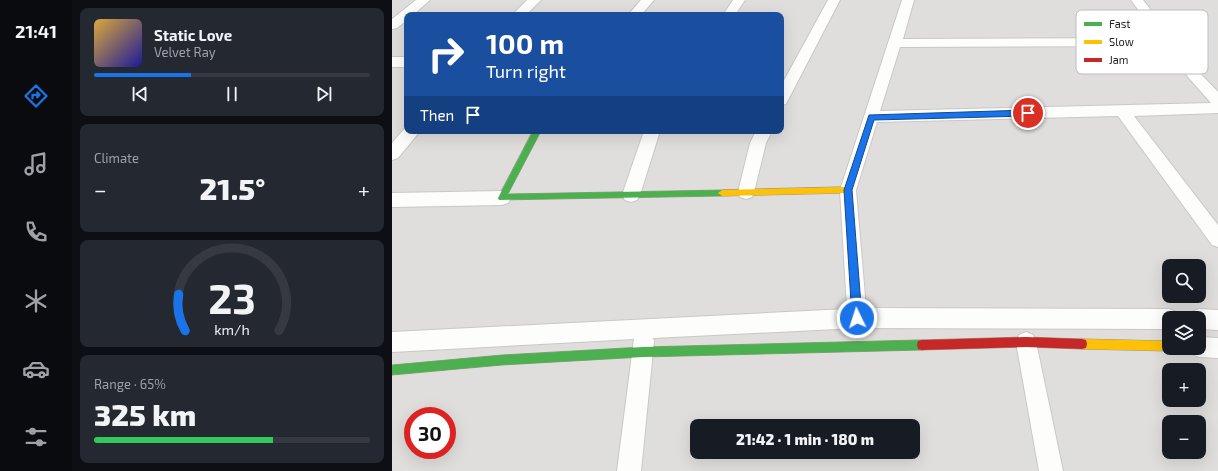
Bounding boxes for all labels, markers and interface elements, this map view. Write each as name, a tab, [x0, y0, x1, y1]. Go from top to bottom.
legend	[1076, 10, 1208, 74]
text: Fast	[1109, 17, 1131, 30]
text: 21:41	[15, 20, 57, 42]
text: Static Love	[154, 26, 232, 44]
text: 100 m	[486, 26, 564, 60]
icon: right	[420, 28, 472, 80]
text: Slow	[1109, 35, 1134, 48]
text: Velvet Ray	[154, 44, 216, 60]
text: Jam	[1109, 53, 1128, 66]
text: Turn right	[486, 60, 566, 82]
icon: directions	[22, 82, 50, 110]
icon: previous	[129, 83, 151, 105]
icon: pause	[221, 83, 243, 105]
icon: next	[313, 83, 335, 105]
pin	[1011, 96, 1045, 130]
icon: arrive	[1017, 102, 1039, 124]
icon: arrive	[462, 104, 484, 126]
text: Then	[420, 106, 454, 124]
icon: music	[22, 150, 50, 178]
text: Climate	[94, 150, 139, 166]
text: 21.5°	[200, 170, 265, 206]
text: −	[94, 176, 107, 202]
text: +	[358, 176, 370, 202]
icon: phone	[22, 218, 50, 246]
map controls	[1162, 259, 1206, 459]
button: search	[1162, 259, 1206, 303]
text: 23	[208, 272, 256, 322]
icon: climate	[22, 287, 50, 315]
position arrow	[836, 297, 878, 339]
button: layers	[1162, 311, 1206, 355]
text: km/h	[214, 321, 250, 338]
icon: car	[22, 355, 50, 383]
button: +	[1162, 363, 1206, 407]
text: Range · 65%	[94, 376, 166, 392]
text: 325 km	[94, 396, 196, 432]
speed limit sign: 30	[404, 407, 456, 459]
button: −	[1162, 415, 1206, 459]
icon: filters	[22, 423, 50, 451]
text: 21:42 · 1 min · 180 m	[736, 430, 874, 448]

